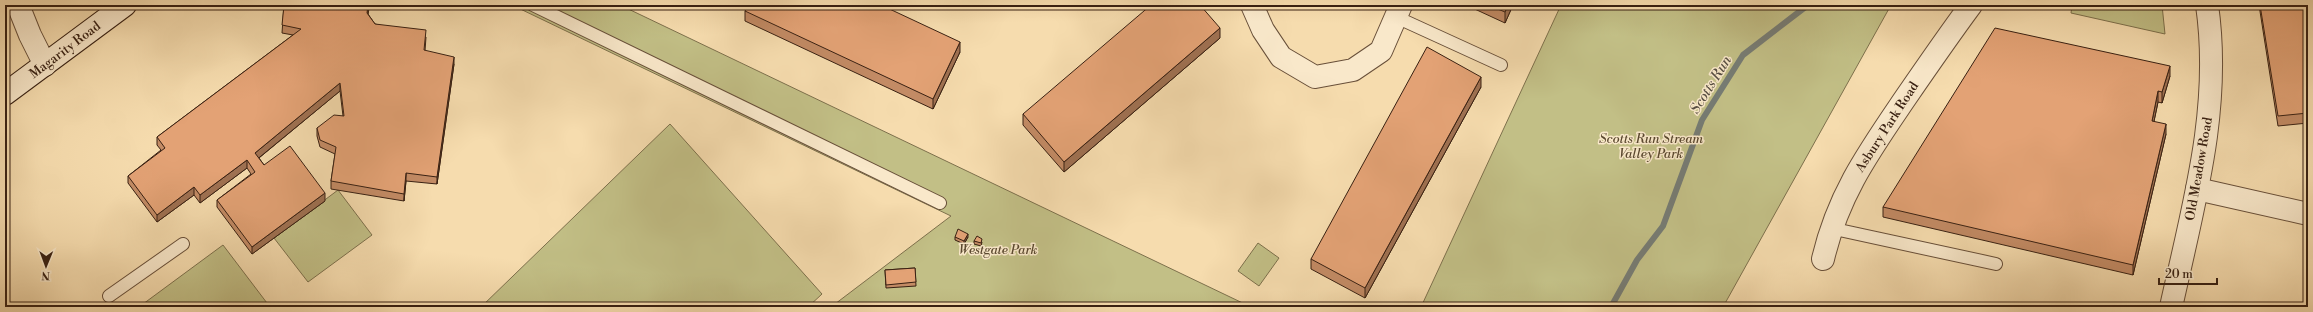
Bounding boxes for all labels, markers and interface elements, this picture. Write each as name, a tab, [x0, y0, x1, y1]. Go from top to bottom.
street label: Magarity Road	[26, 18, 104, 82]
water label: Scotts Run	[1686, 53, 1736, 117]
street label: Asbury Park Road	[1851, 78, 1922, 176]
street label: Old Meadow Road	[2182, 115, 2216, 222]
park label: Scotts Run Stream Valley Park	[1599, 131, 1703, 162]
park label: Westgate Park	[959, 242, 1037, 258]
north arrow	[26, 246, 66, 286]
scale bar	[2159, 260, 2217, 286]
text: 20 m	[2165, 267, 2193, 282]
text: N	[41, 268, 50, 282]

